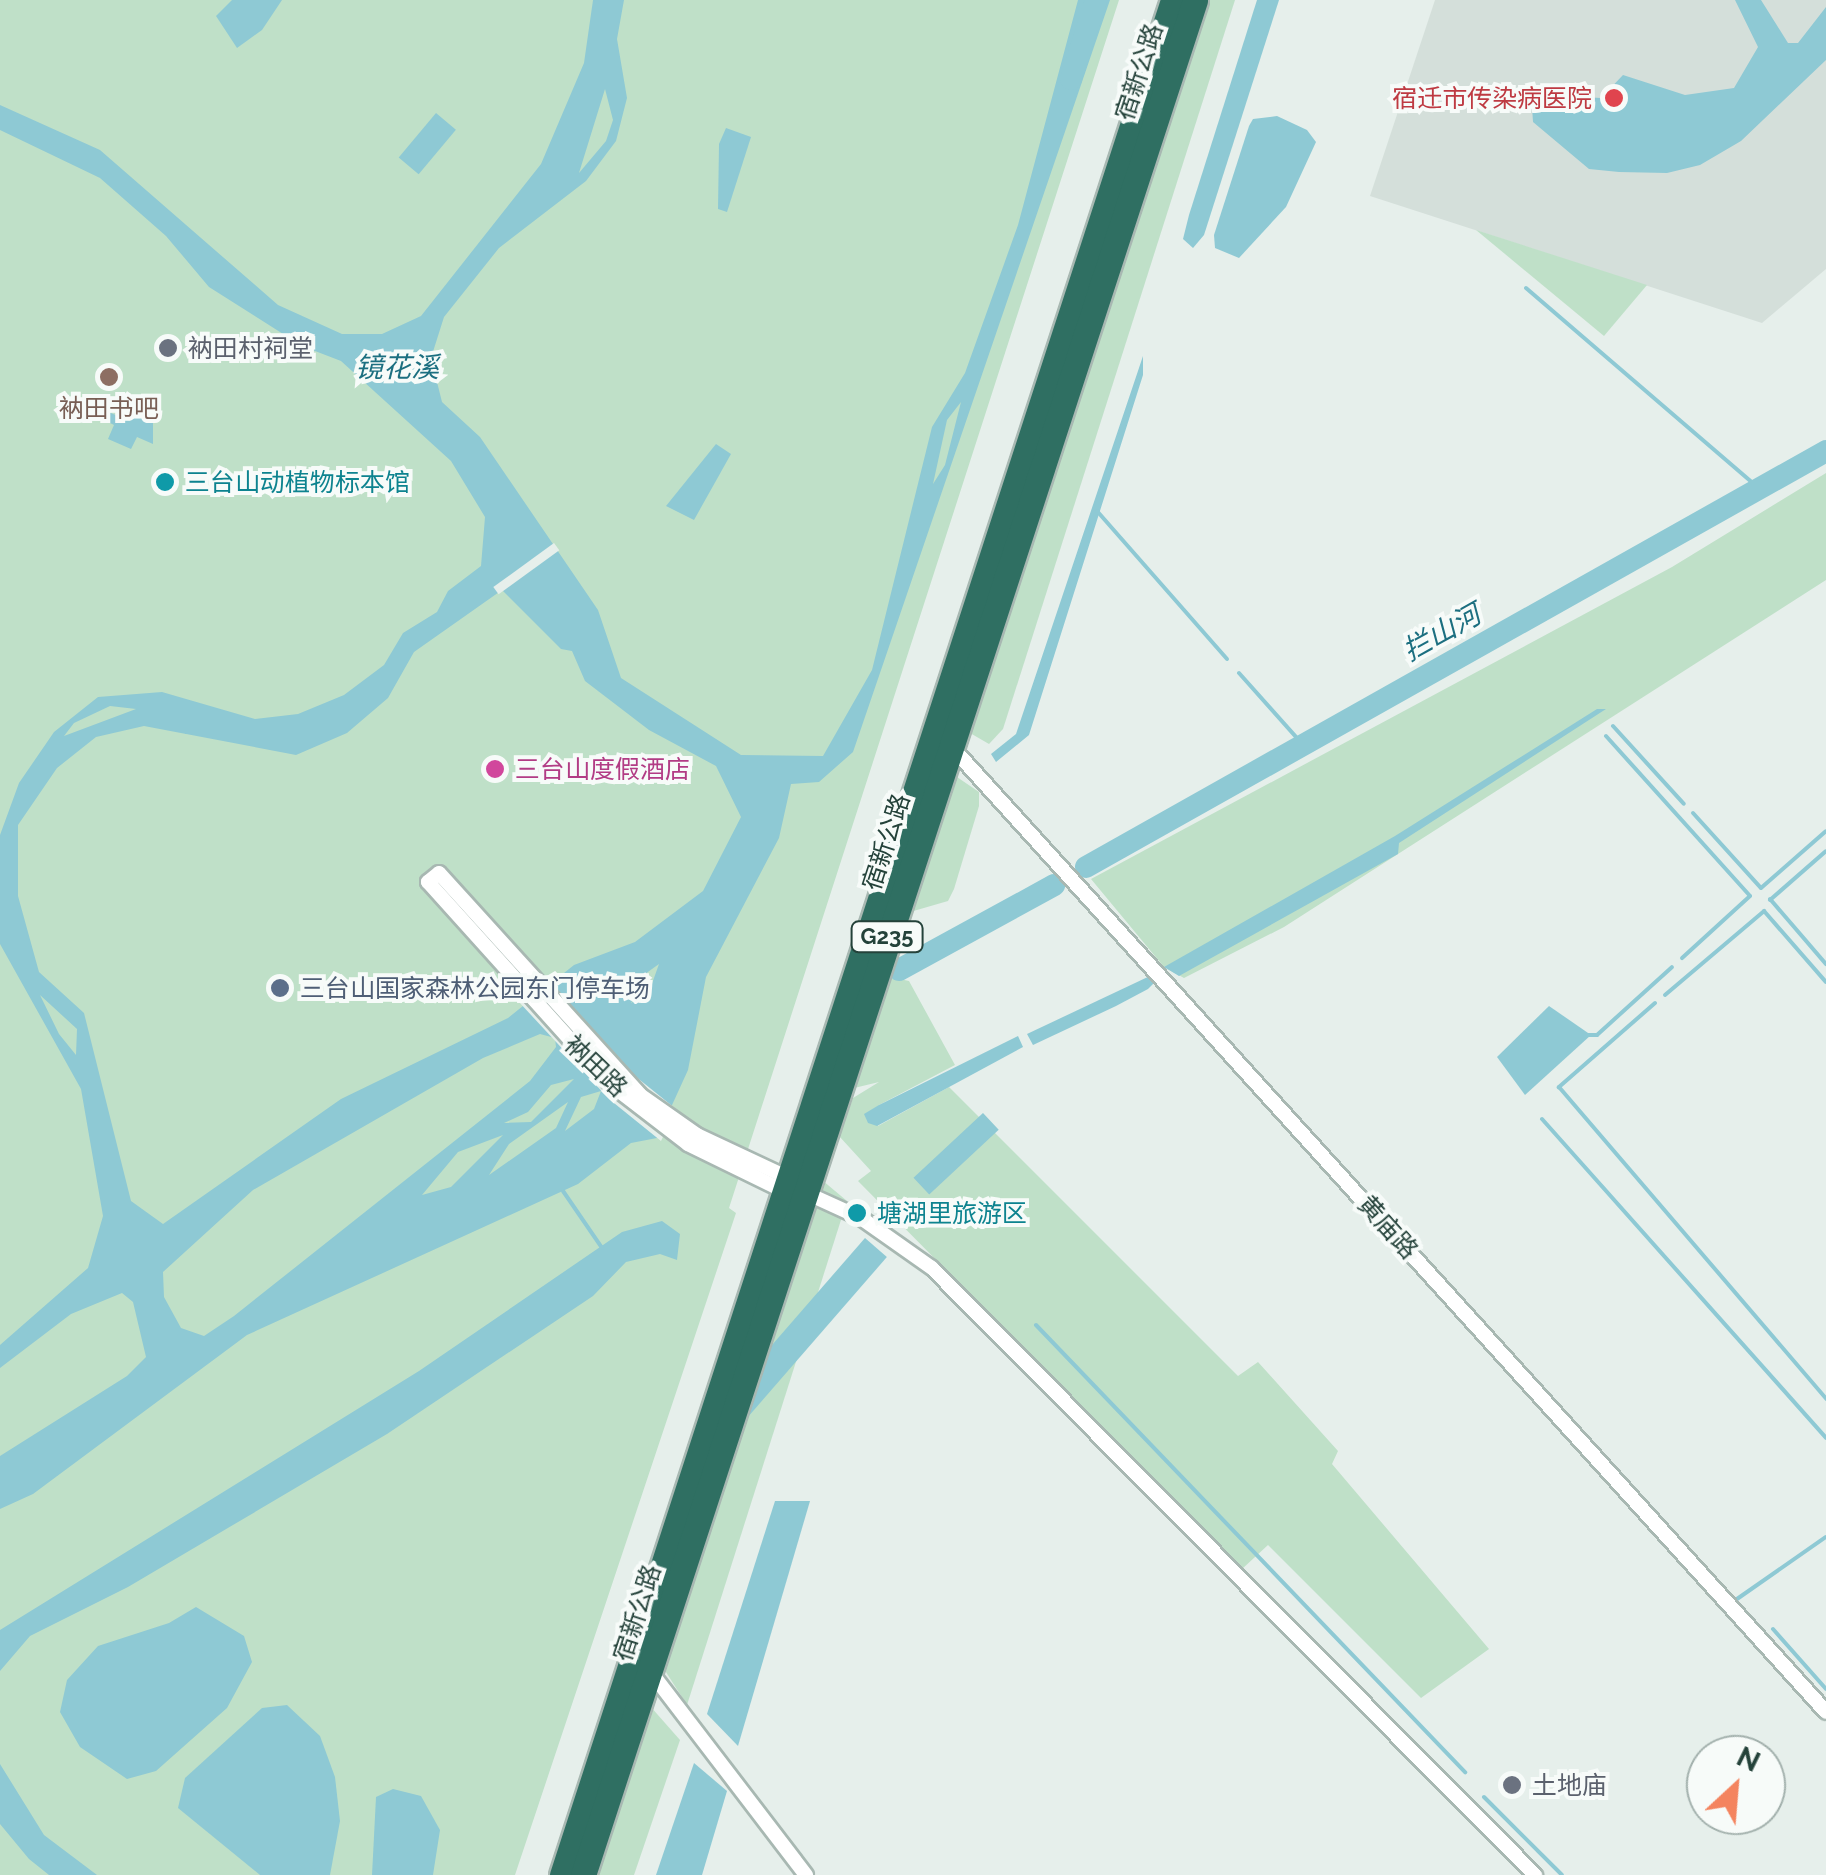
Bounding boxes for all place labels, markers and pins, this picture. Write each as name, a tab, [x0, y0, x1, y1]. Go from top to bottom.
place label: 宿迁市传染病医院	[1392, 83, 1592, 113]
marker: 宿迁市传染病医院	[1601, 85, 1627, 111]
place label: 衲田村祠堂	[188, 333, 313, 363]
marker: 衲田村祠堂	[157, 337, 179, 359]
marker: 衲田书吧	[98, 366, 120, 388]
place label: 衲田书吧	[59, 393, 159, 423]
place label: 三台山动植物标本馆	[185, 467, 410, 497]
marker: 三台山动植物标本馆	[154, 471, 176, 493]
place label: 三台山度假酒店	[515, 754, 690, 784]
marker: 三台山度假酒店	[484, 758, 506, 780]
place label: 三台山国家森林公园东门停车场	[300, 973, 650, 1003]
marker: 三台山国家森林公园东门停车场	[269, 977, 291, 999]
place label: 塘湖里旅游区	[877, 1198, 1027, 1228]
marker: 塘湖里旅游区	[846, 1202, 868, 1224]
place label: 土地庙	[1532, 1770, 1607, 1800]
marker: 土地庙	[1501, 1774, 1523, 1796]

